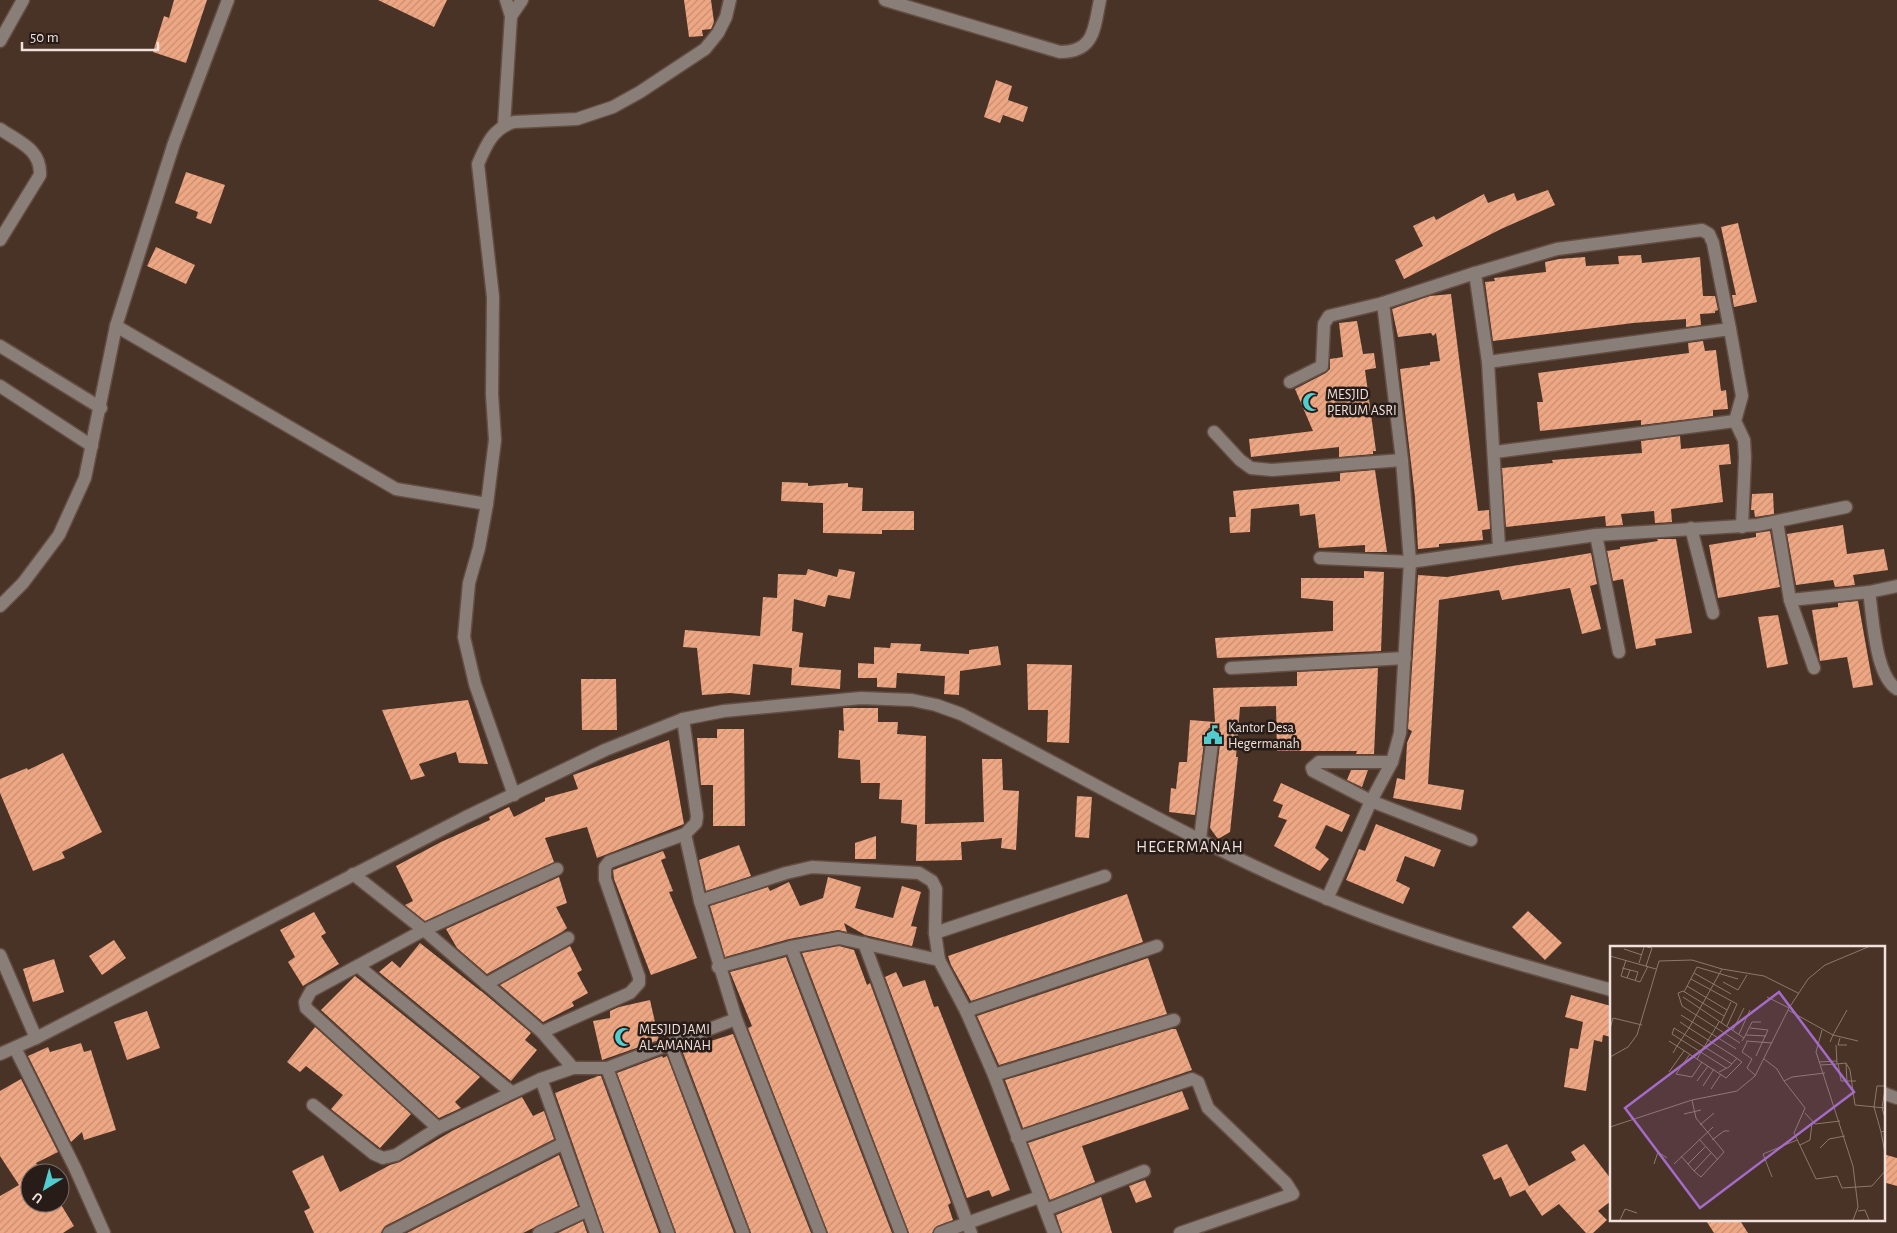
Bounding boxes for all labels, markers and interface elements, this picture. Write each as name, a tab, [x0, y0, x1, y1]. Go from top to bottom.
scale bar	[22, 20, 159, 52]
text: 50 m	[30, 30, 59, 45]
place label: MESJID PERUM ASRI	[1327, 388, 1397, 418]
mosque icon: MESJID PERUM ASRI	[1301, 391, 1323, 413]
place label: Kantor Desa Hegermanah	[1228, 721, 1300, 751]
public building icon: Kantor Desa Hegermanah	[1202, 724, 1224, 746]
district label: HEGERMANAH	[1136, 839, 1244, 855]
inset map	[1610, 946, 1884, 1220]
place label: MESJID JAMI AL-AMANAH	[639, 1023, 711, 1053]
mosque icon: MESJID JAMI AL-AMANAH	[613, 1026, 635, 1048]
north arrow	[20, 1163, 70, 1213]
text: U	[30, 1189, 46, 1206]

